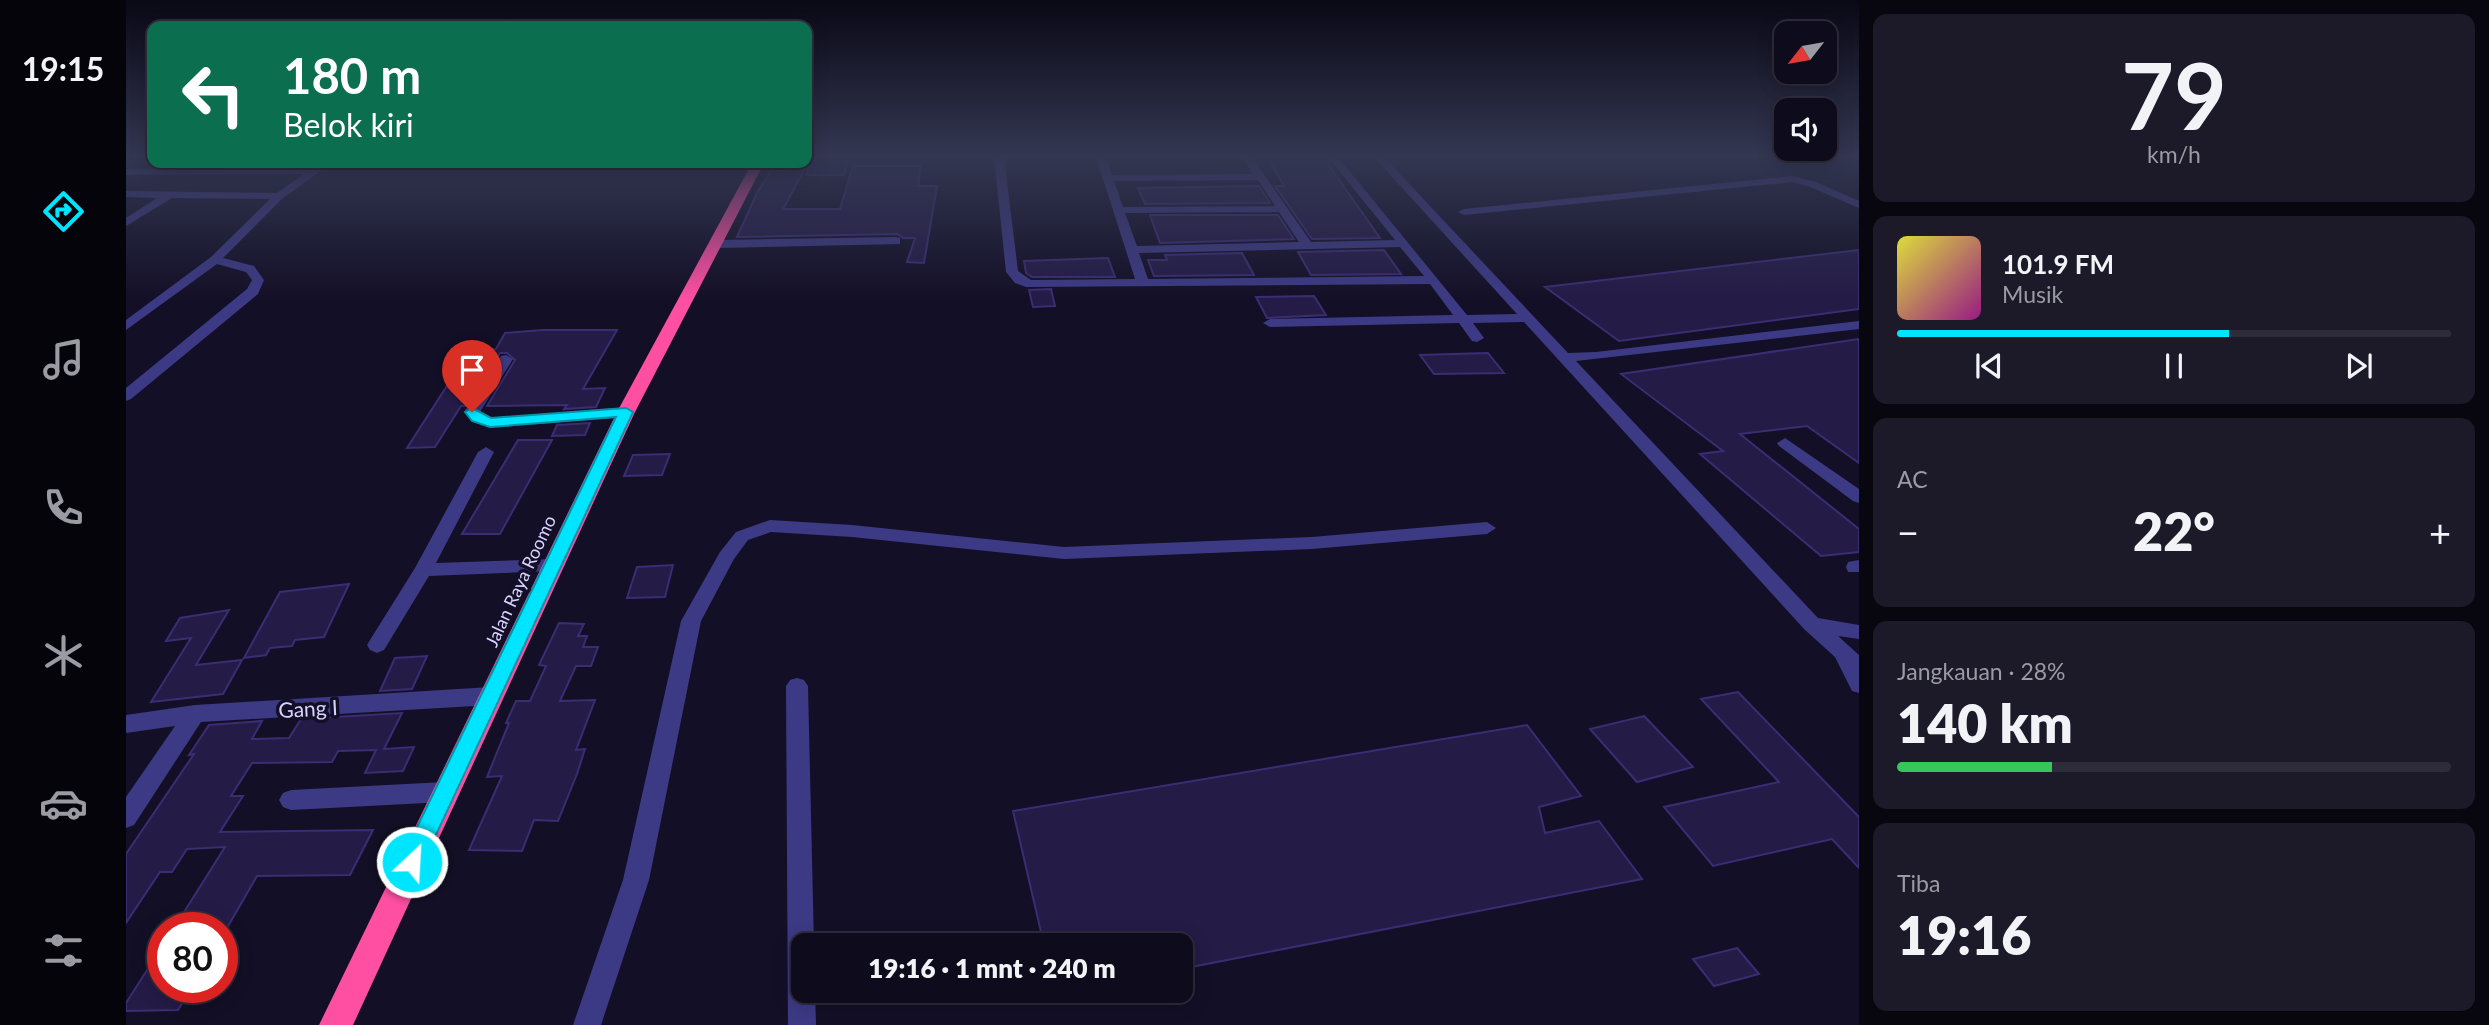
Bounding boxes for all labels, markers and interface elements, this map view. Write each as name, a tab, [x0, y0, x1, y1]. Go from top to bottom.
north arrow	[1774, 21, 1838, 84]
map controls	[1774, 21, 1837, 161]
text: 79	[2121, 40, 2227, 149]
text: 180 m	[283, 46, 421, 104]
text: 19:15	[22, 49, 104, 88]
icon: left	[168, 49, 259, 140]
button: sound	[1774, 98, 1837, 161]
text: Belok kiri	[283, 105, 414, 144]
text: km/h	[2147, 140, 2201, 168]
icon: directions	[39, 187, 88, 236]
text: 101.9 FM	[2002, 248, 2114, 280]
text: Musik	[2002, 280, 2063, 308]
icon: music	[39, 335, 88, 384]
pin	[442, 340, 502, 412]
icon: previous	[1970, 347, 2008, 385]
icon: pause	[2155, 347, 2193, 385]
icon: next	[2340, 347, 2378, 385]
icon: arrive	[453, 351, 491, 389]
text: AC	[1897, 465, 1928, 493]
icon: phone	[39, 483, 88, 532]
text: 22°	[2133, 500, 2215, 562]
text: −	[1897, 509, 1919, 555]
text: +	[2429, 509, 2451, 555]
street label: Jalan Raya Roomo	[480, 512, 560, 650]
icon: climate	[39, 631, 88, 680]
text: Jangkauan · 28%	[1897, 657, 2066, 685]
text: 140 km	[1897, 692, 2073, 754]
street label: Gang I	[278, 694, 338, 722]
icon: car	[39, 779, 88, 828]
position arrow	[375, 825, 449, 899]
text: Tiba	[1897, 869, 1940, 897]
text: 19:16	[1897, 904, 2031, 966]
speed limit sign: 80	[147, 912, 238, 1003]
icon: filters	[39, 926, 88, 975]
text: 19:16 · 1 mnt · 240 m	[868, 952, 1116, 984]

